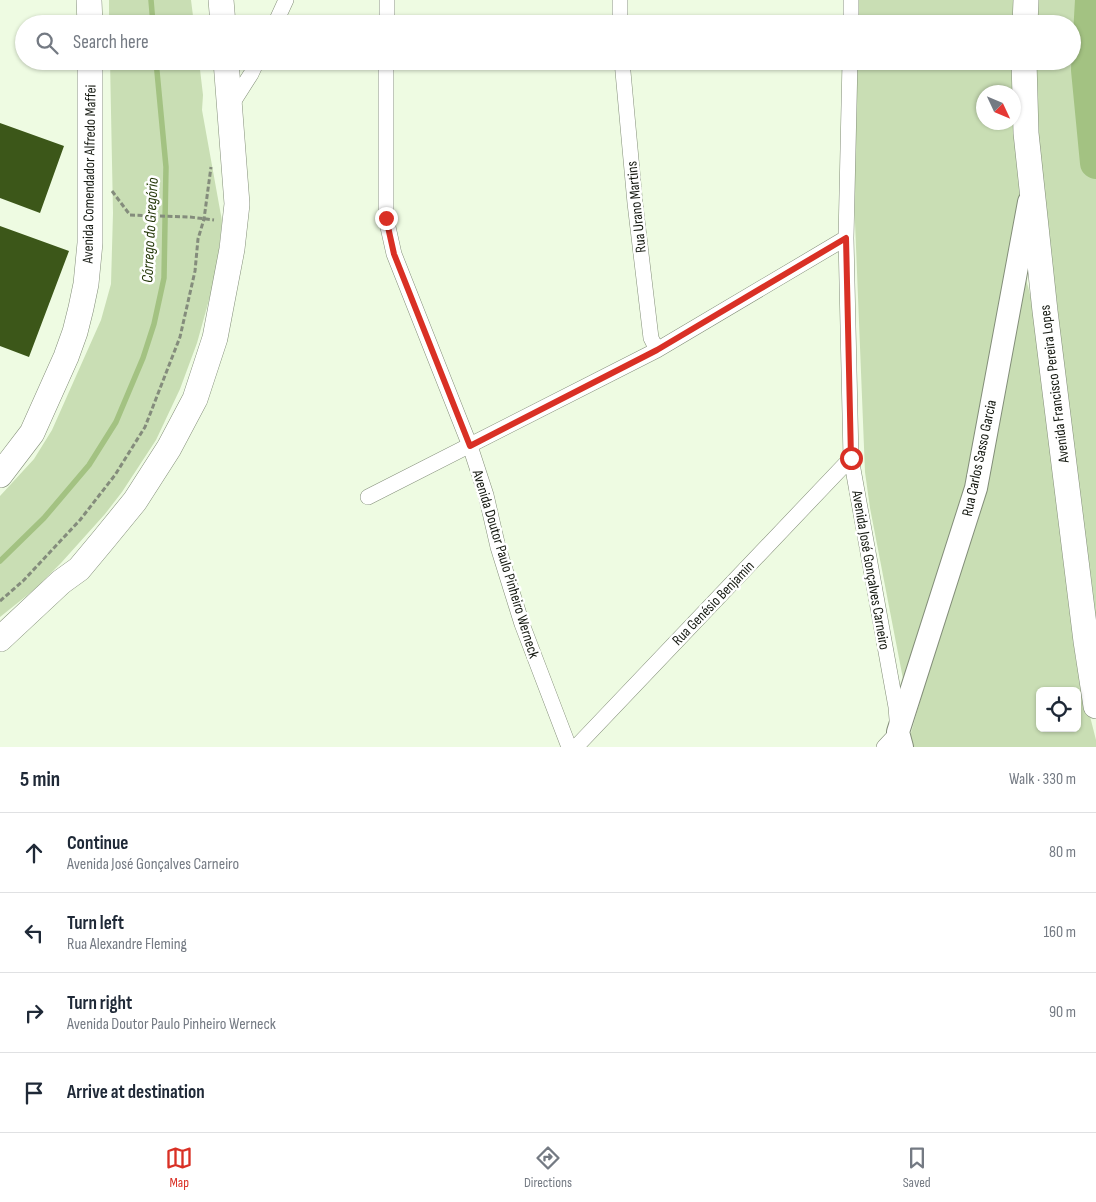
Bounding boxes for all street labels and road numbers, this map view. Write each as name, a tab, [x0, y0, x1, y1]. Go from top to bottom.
street label: Avenida Comendador Alfredo Maffei	[78, 84, 101, 265]
street label: Rua Urano Martins	[622, 160, 651, 254]
street label: Avenida Francisco Pereira Lopes	[1035, 304, 1074, 465]
street label: Rua Carlos Sasso Garcia	[958, 398, 1001, 518]
street label: Avenida Doutor Paulo Pinheiro Werneck	[468, 467, 543, 661]
street label: Avenida José Gonçalves Carneiro	[847, 488, 894, 651]
street label: Rua Genésio Benjamin	[668, 557, 759, 650]

